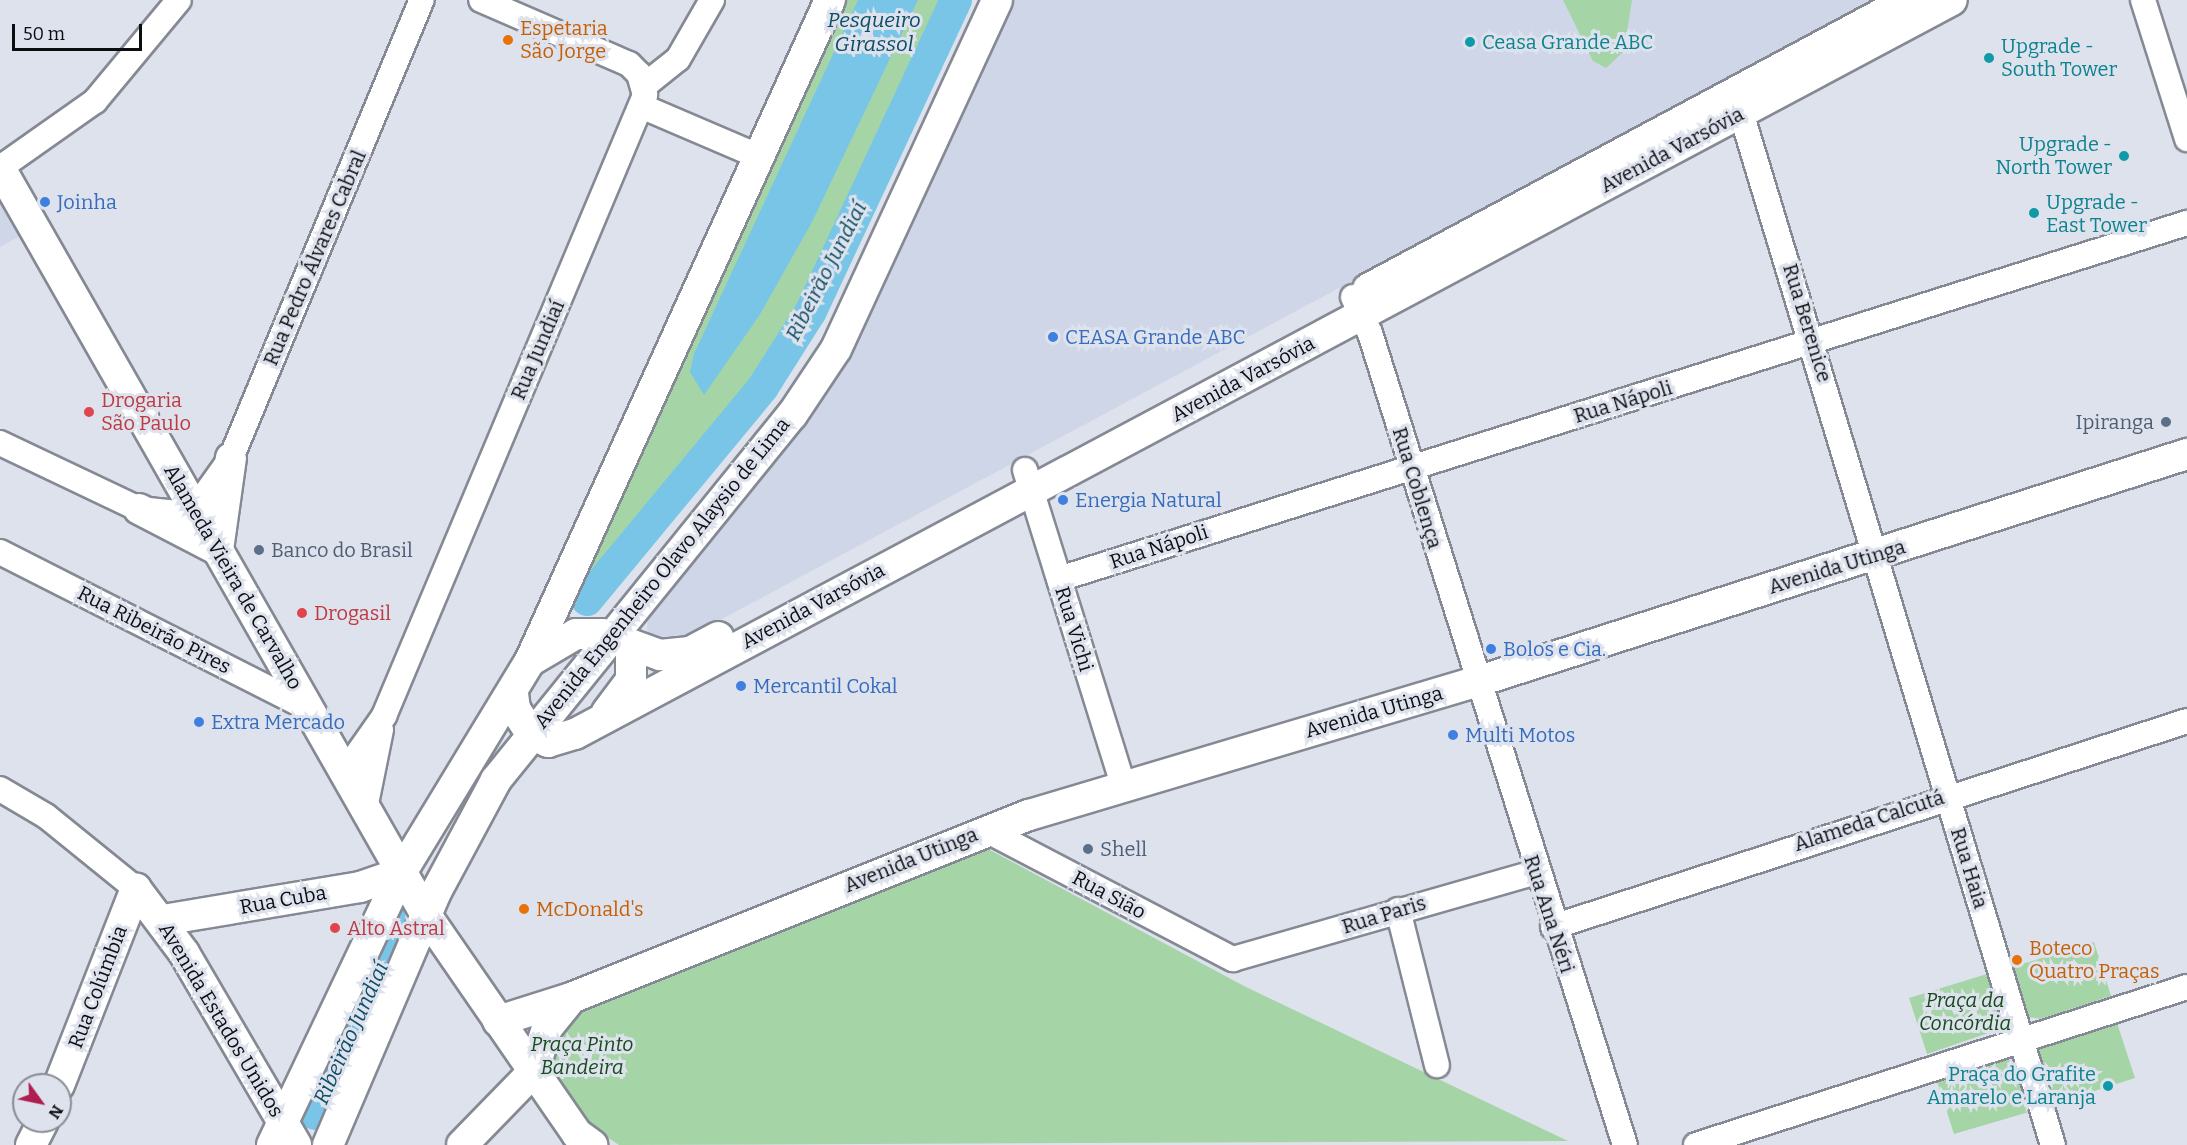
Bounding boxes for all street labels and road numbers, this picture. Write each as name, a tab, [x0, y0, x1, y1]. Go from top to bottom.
street label: Avenida Varsóvia	[1596, 102, 1748, 198]
street label: Rua Pedro Álvares Cabral	[259, 147, 371, 369]
street label: Rua Berenice	[1778, 261, 1836, 385]
street label: Rua Jundiaí	[506, 297, 570, 403]
street label: Avenida Varsóvia	[1167, 331, 1319, 427]
street label: Rua Nápoli	[1571, 376, 1675, 428]
street label: Avenida Engenheiro Olavo Alaysio de Lima	[529, 413, 795, 733]
street label: Rua Coblença	[1387, 424, 1447, 552]
street label: Alameda Vieira de Carvalho	[159, 460, 307, 694]
street label: Rua Nápoli	[1107, 520, 1211, 574]
street label: Avenida Utinga	[1766, 535, 1908, 599]
street label: Avenida Varsóvia	[737, 558, 889, 654]
street label: Rua Ribeirão Pires	[73, 581, 235, 679]
street label: Rua Vichi	[1050, 584, 1098, 674]
street label: Avenida Utinga	[1302, 681, 1446, 743]
street label: Alameda Calcutá	[1791, 785, 1947, 857]
street label: Avenida Utinga	[841, 822, 981, 898]
street label: Rua Haia	[1945, 825, 1993, 911]
street label: Rua Ana Néri	[1519, 852, 1579, 976]
street label: Rua Sião	[1068, 866, 1150, 924]
street label: Rua Cuba	[238, 881, 328, 919]
street label: Rua Paris	[1339, 891, 1429, 939]
street label: Avenida Estados Unidos	[153, 918, 289, 1122]
street label: Rua Colúmbia	[64, 922, 132, 1052]

